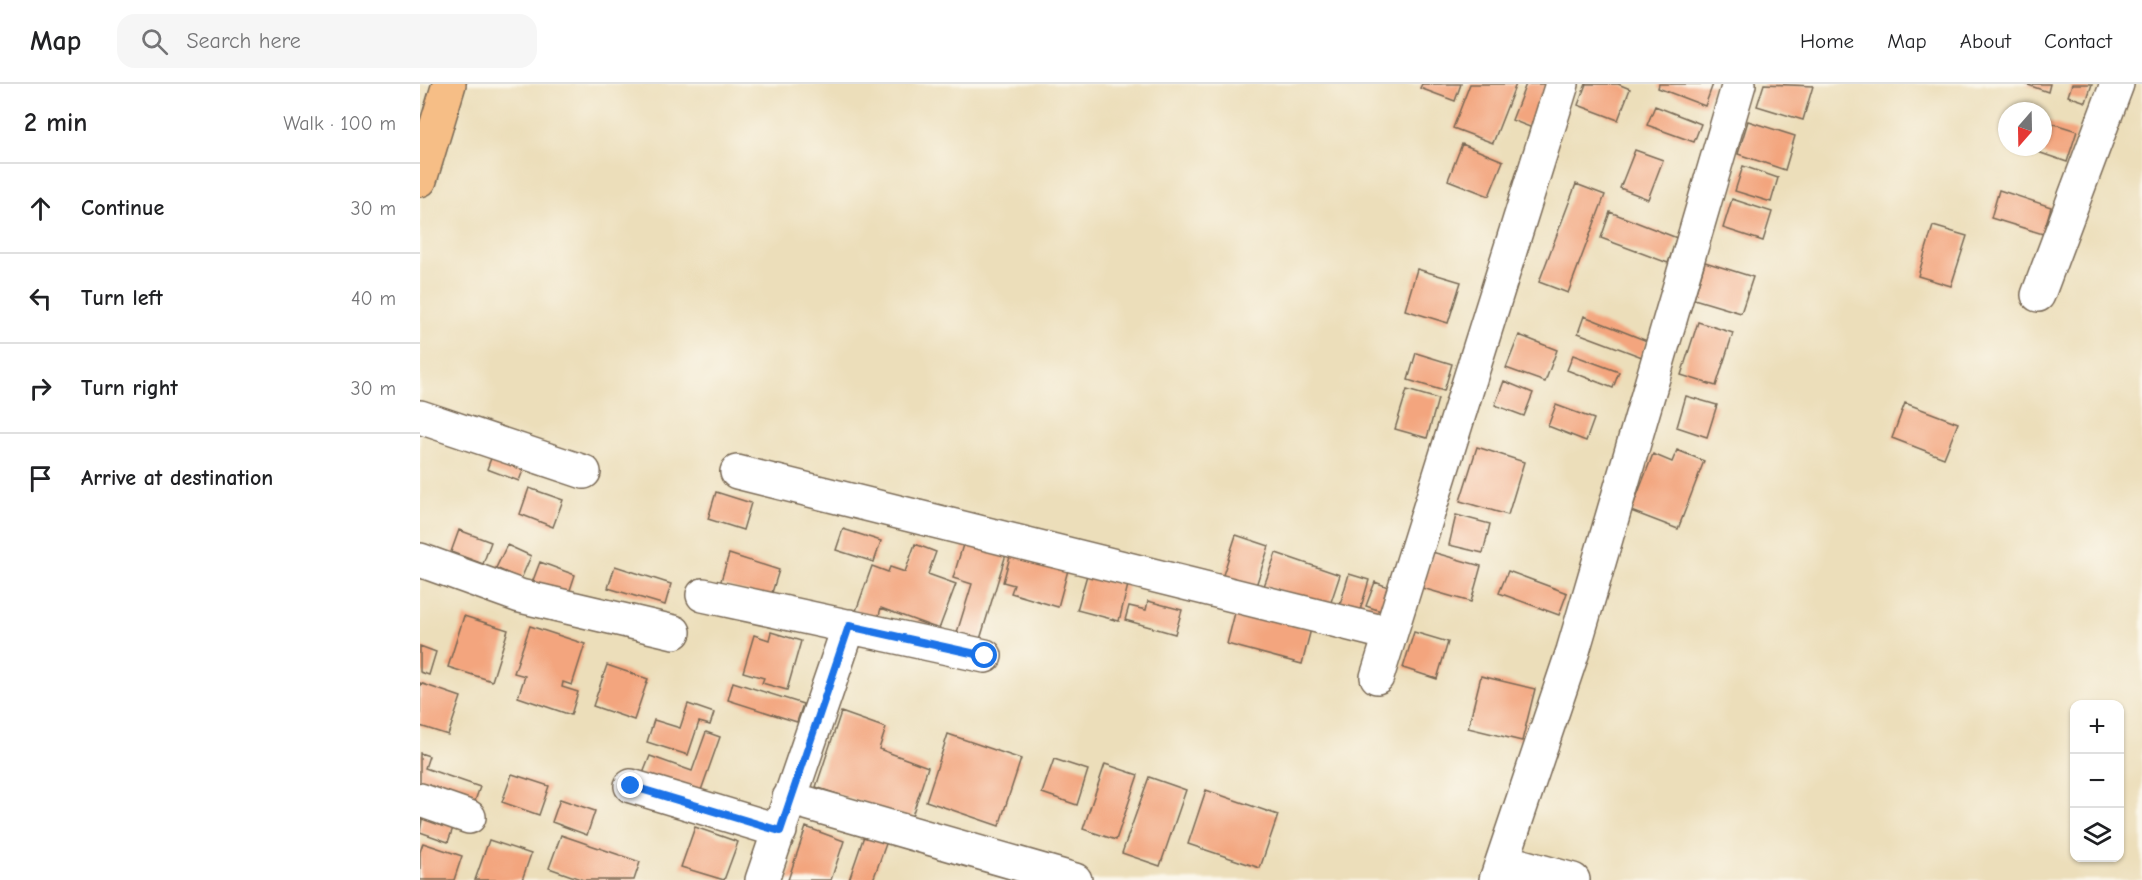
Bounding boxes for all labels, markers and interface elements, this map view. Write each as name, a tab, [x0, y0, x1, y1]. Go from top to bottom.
search box	[117, 14, 537, 68]
text: Map	[30, 25, 81, 57]
icon: search	[138, 25, 171, 58]
text: Search here	[186, 28, 301, 54]
text: Home	[1800, 29, 1854, 53]
text: Map	[1887, 29, 1927, 53]
text: About	[1960, 29, 2011, 53]
text: Contact	[2044, 29, 2112, 53]
north arrow	[1998, 102, 2052, 156]
text: 2 min	[24, 108, 87, 138]
text: Walk · 100 m	[283, 112, 396, 135]
icon: ahead	[24, 192, 57, 225]
text: Continue	[81, 195, 164, 221]
text: 30 m	[350, 197, 396, 220]
icon: left	[24, 282, 57, 315]
text: Turn left	[81, 285, 163, 311]
text: 40 m	[351, 287, 396, 310]
icon: right	[24, 372, 57, 405]
text: Turn right	[81, 375, 178, 401]
text: 30 m	[350, 377, 396, 400]
icon: arrive	[24, 462, 57, 495]
text: Arrive at destination	[81, 465, 273, 491]
route start	[971, 642, 997, 668]
map controls	[2070, 700, 2124, 862]
button: +	[2070, 700, 2124, 754]
button: −	[2070, 754, 2124, 808]
route end	[617, 772, 643, 798]
button: layers	[2070, 808, 2124, 862]

